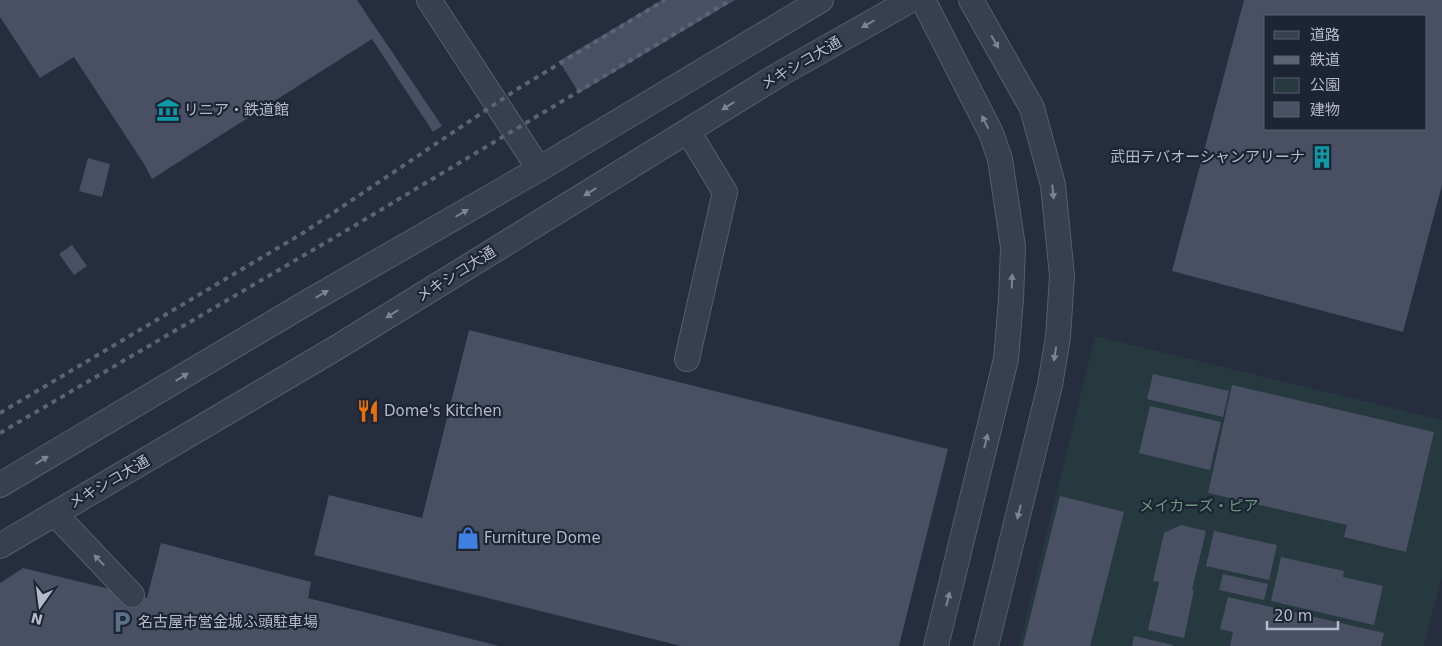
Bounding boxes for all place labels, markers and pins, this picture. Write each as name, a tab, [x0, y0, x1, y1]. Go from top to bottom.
museum icon: リニア・鉄道館	[155, 97, 181, 123]
place label: リニア・鉄道館	[184, 101, 289, 119]
building icon: 武田テバオーシャンアリーナ	[1309, 144, 1335, 170]
place label: 武田テバオーシャンアリーナ	[1110, 148, 1305, 166]
restaurant icon: Dome's Kitchen	[355, 398, 381, 424]
place label: Dome's Kitchen	[384, 402, 502, 420]
shop icon: Furniture Dome	[455, 525, 481, 551]
place label: Furniture Dome	[484, 529, 601, 547]
parking icon: 名古屋市営金城ふ頭駐車場	[109, 609, 135, 635]
place label: 名古屋市営金城ふ頭駐車場	[138, 613, 318, 631]

